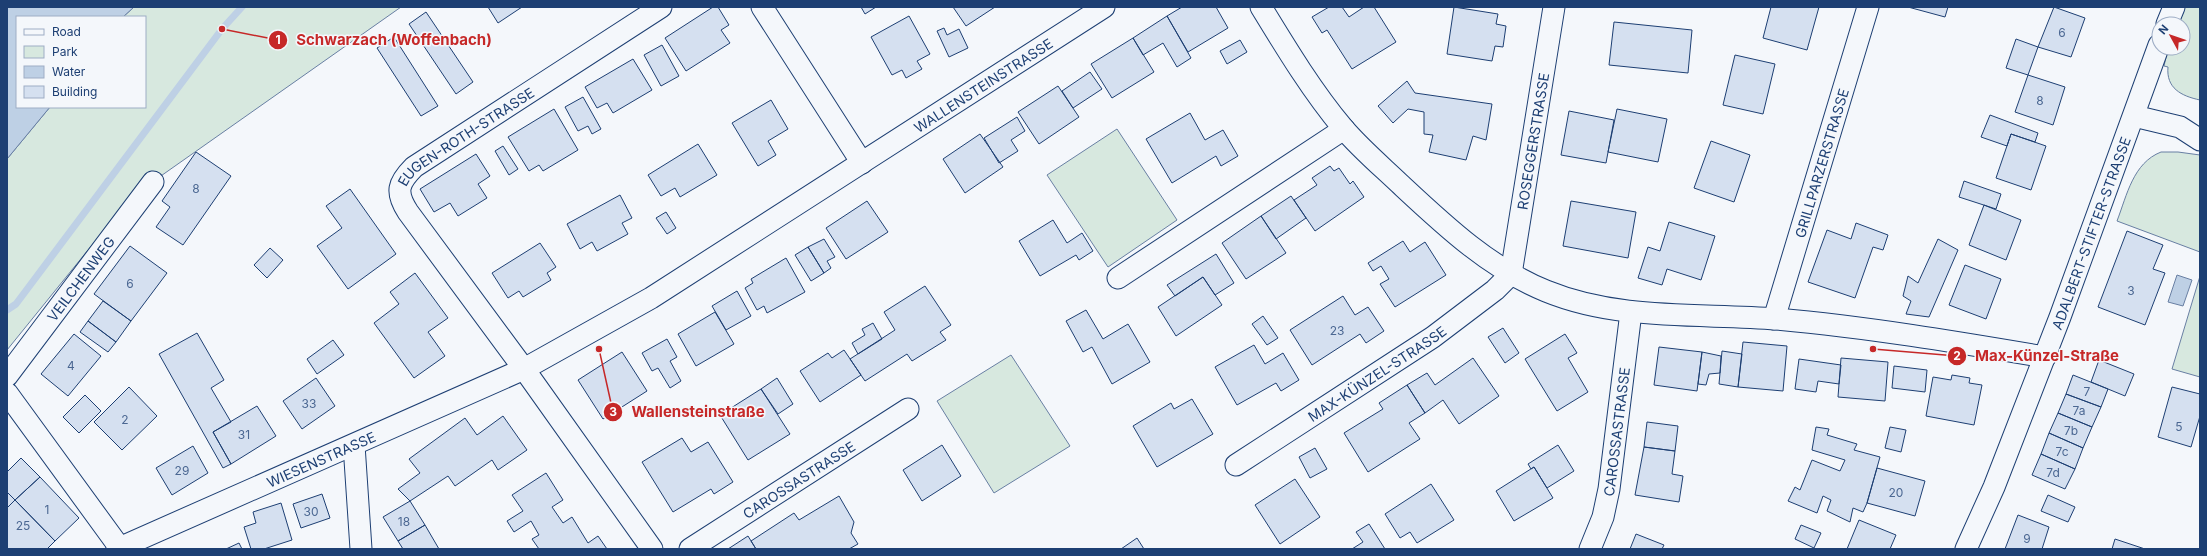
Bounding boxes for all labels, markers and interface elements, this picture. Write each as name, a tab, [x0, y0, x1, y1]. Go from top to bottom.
legend	[16, 16, 146, 108]
north arrow	[2151, 16, 2191, 56]
text: N	[2155, 22, 2171, 37]
text: Road	[52, 24, 81, 39]
house number: 6	[2058, 25, 2066, 40]
callout: Schwarzach (Woffenbach)	[268, 27, 500, 54]
text: Schwarzach (Woffenbach)	[296, 30, 492, 49]
text: 1	[275, 32, 281, 47]
street label: WALLENSTEINSTRASSE	[910, 34, 1055, 136]
text: Park	[52, 44, 78, 59]
text: Water	[52, 64, 86, 79]
street label: ROSEGGERSTRASSE	[1513, 71, 1552, 211]
street label: EUGEN-ROTH-STRASSE	[393, 83, 537, 189]
text: Building	[52, 84, 97, 99]
street label: GRILLPARZERSTRASSE	[1791, 86, 1852, 240]
house number: 8	[2036, 93, 2044, 108]
street label: ADALBERT-STIFTER-STRASSE	[2048, 134, 2134, 332]
house number: 8	[192, 181, 200, 196]
street label: VEILCHENWEG	[43, 233, 118, 324]
house number: 6	[126, 276, 134, 291]
house number: 3	[2127, 283, 2135, 298]
street label: MAX-KÜNZEL-STRASSE	[1304, 322, 1449, 425]
house number: 23	[1330, 323, 1344, 338]
callout: Max-Künzel-Straße	[1947, 342, 2127, 369]
text: Max-Künzel-Straße	[1975, 346, 2119, 365]
text: 2	[1953, 348, 1961, 363]
house number: 4	[67, 358, 75, 373]
street label: CAROSSASTRASSE	[1599, 366, 1633, 498]
house number: 7	[2084, 384, 2091, 399]
house number: 33	[302, 396, 316, 411]
callout: Wallensteinstraße	[603, 399, 772, 426]
text: Wallensteinstraße	[631, 402, 765, 421]
house number: 7a	[2073, 403, 2085, 418]
text: 3	[609, 404, 617, 419]
house number: 2	[121, 412, 129, 427]
house number: 5	[2175, 419, 2183, 434]
house number: 7b	[2064, 423, 2078, 438]
house number: 31	[238, 427, 250, 442]
street label: WIESENSTRASSE	[264, 427, 378, 490]
street label: CAROSSASTRASSE	[739, 437, 858, 522]
house number: 7c	[2055, 444, 2069, 459]
house number: 29	[175, 463, 189, 478]
house number: 7d	[2046, 465, 2060, 480]
house number: 20	[1889, 485, 1903, 500]
house number: 1	[45, 502, 49, 517]
house number: 30	[304, 504, 318, 519]
house number: 18	[398, 514, 410, 529]
house number: 25	[16, 518, 30, 533]
house number: 9	[2023, 531, 2031, 546]

